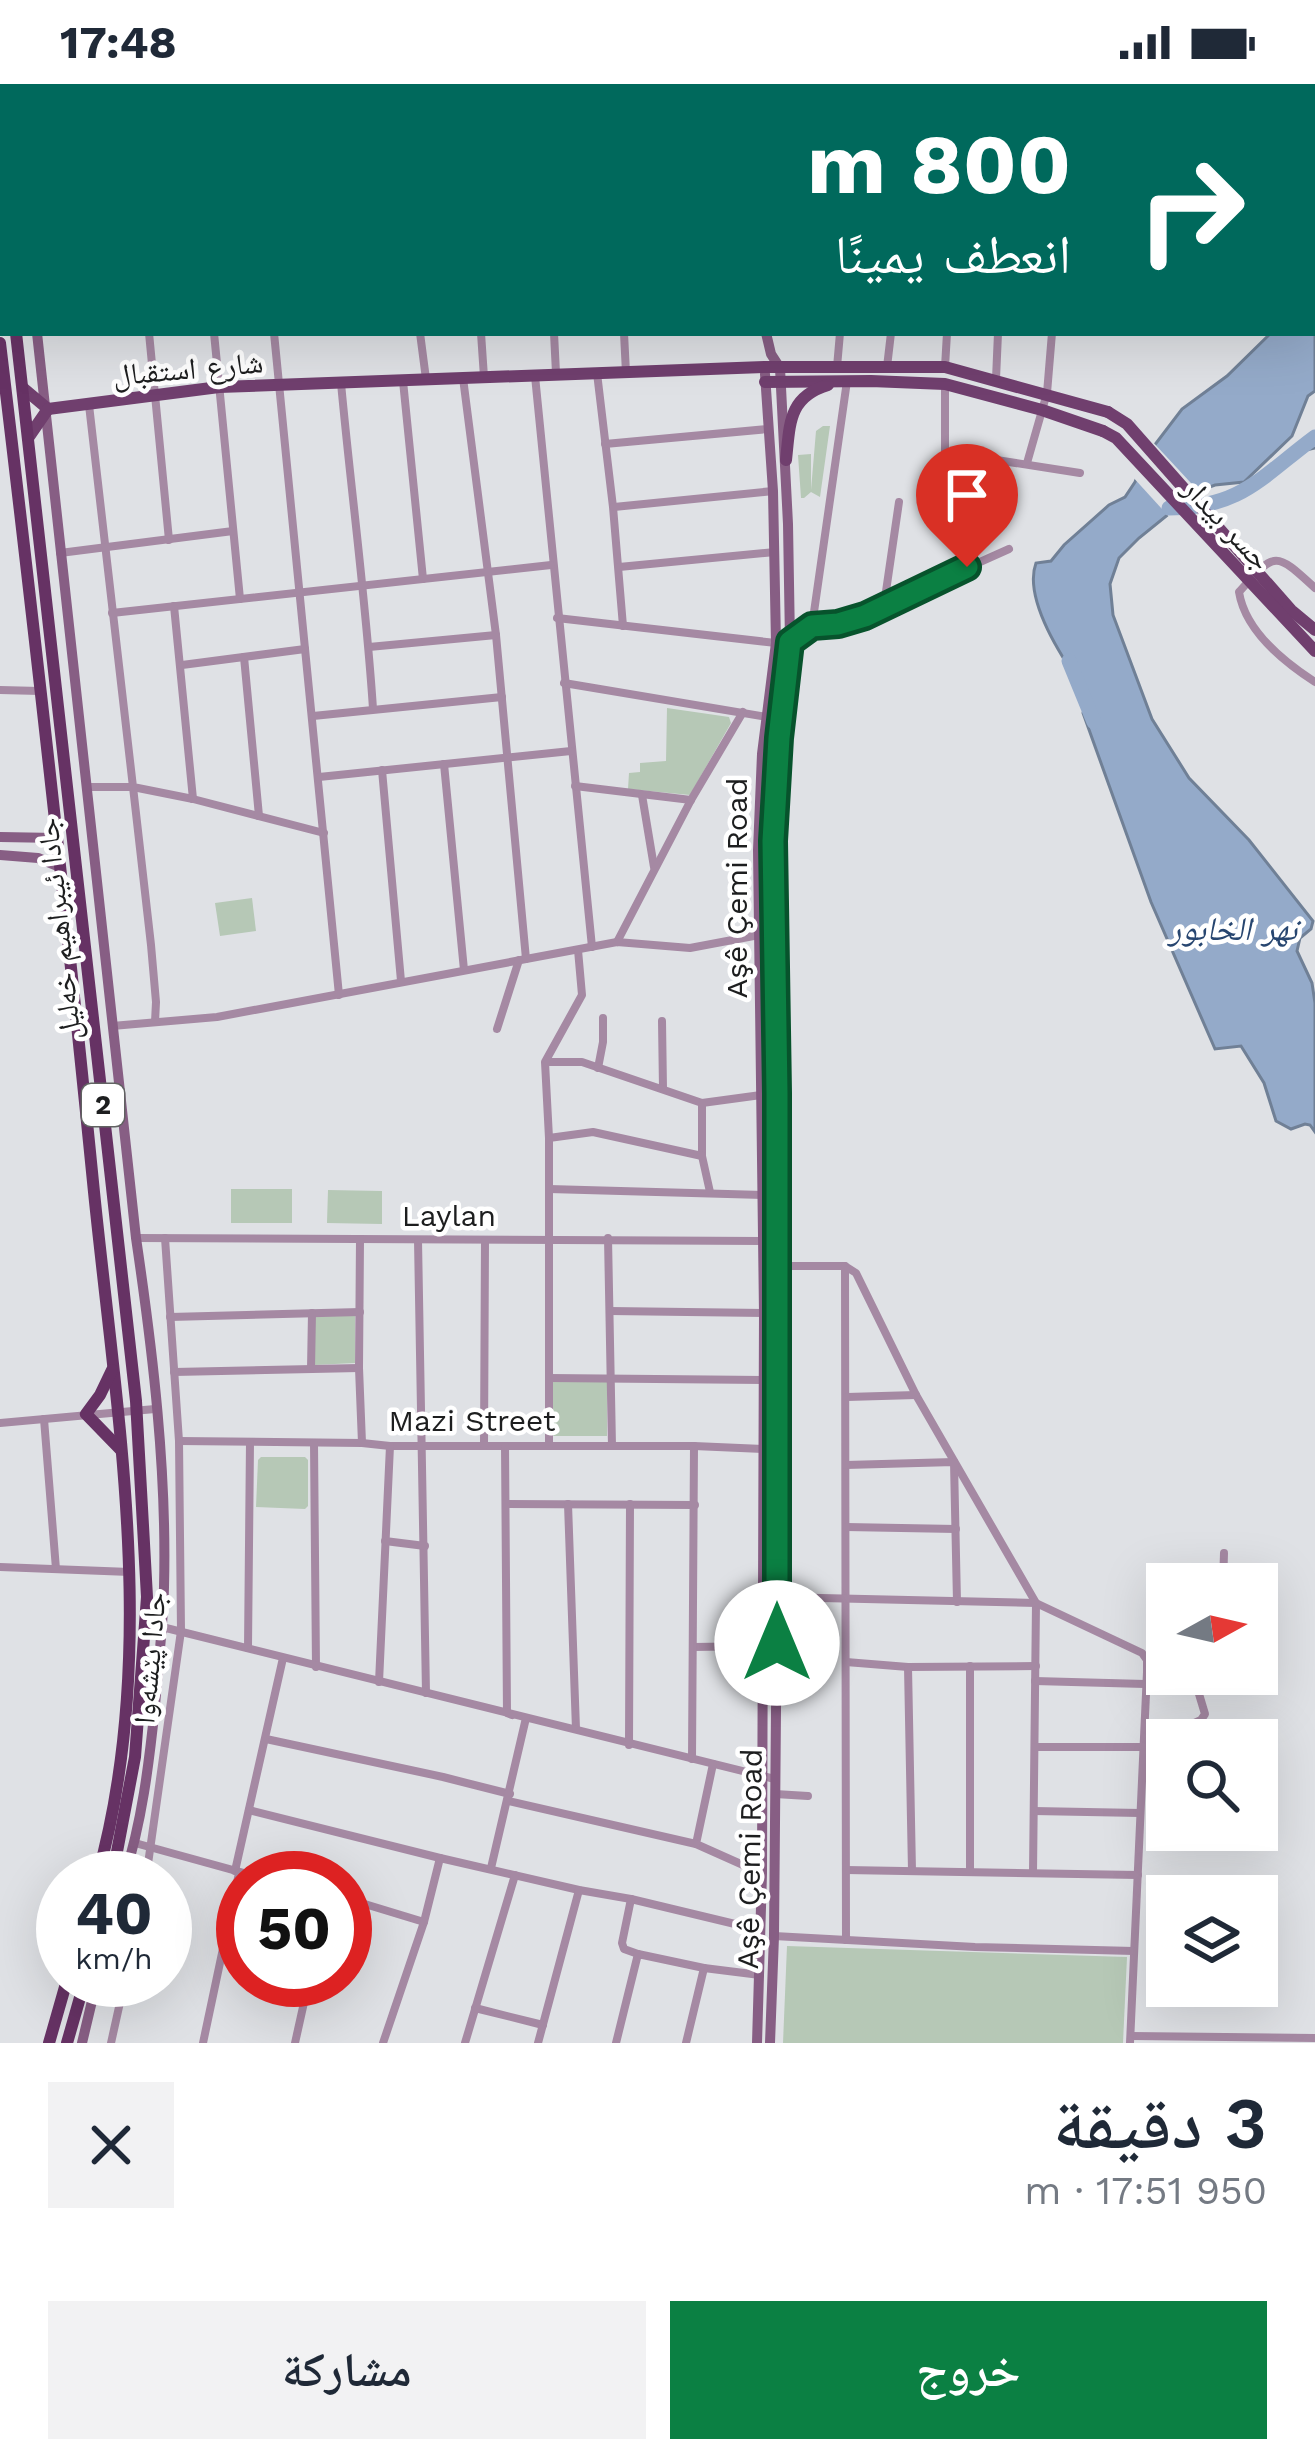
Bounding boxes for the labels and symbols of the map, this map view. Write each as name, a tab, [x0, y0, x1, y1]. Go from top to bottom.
street label: شارع استقبال	[111, 344, 265, 394]
pin	[916, 444, 1018, 567]
street label: جسر بيدار	[1175, 470, 1279, 577]
street label: Aşê Çemi Road	[719, 778, 754, 998]
street label: جادا ئیبراهیم خەلیل	[29, 816, 91, 1042]
water label: نهر الخابور	[1167, 909, 1302, 948]
road number: 2	[82, 1084, 124, 1126]
street label: Laylan	[402, 1198, 496, 1233]
street label: Mazi Street	[389, 1403, 556, 1438]
north arrow	[1146, 1563, 1278, 1695]
position arrow	[714, 1580, 840, 1706]
street label: جادا پێشەوا	[126, 1591, 174, 1725]
street label: Aşê Çemi Road	[730, 1748, 769, 1970]
speed limit sign: 50	[216, 1851, 372, 2007]

